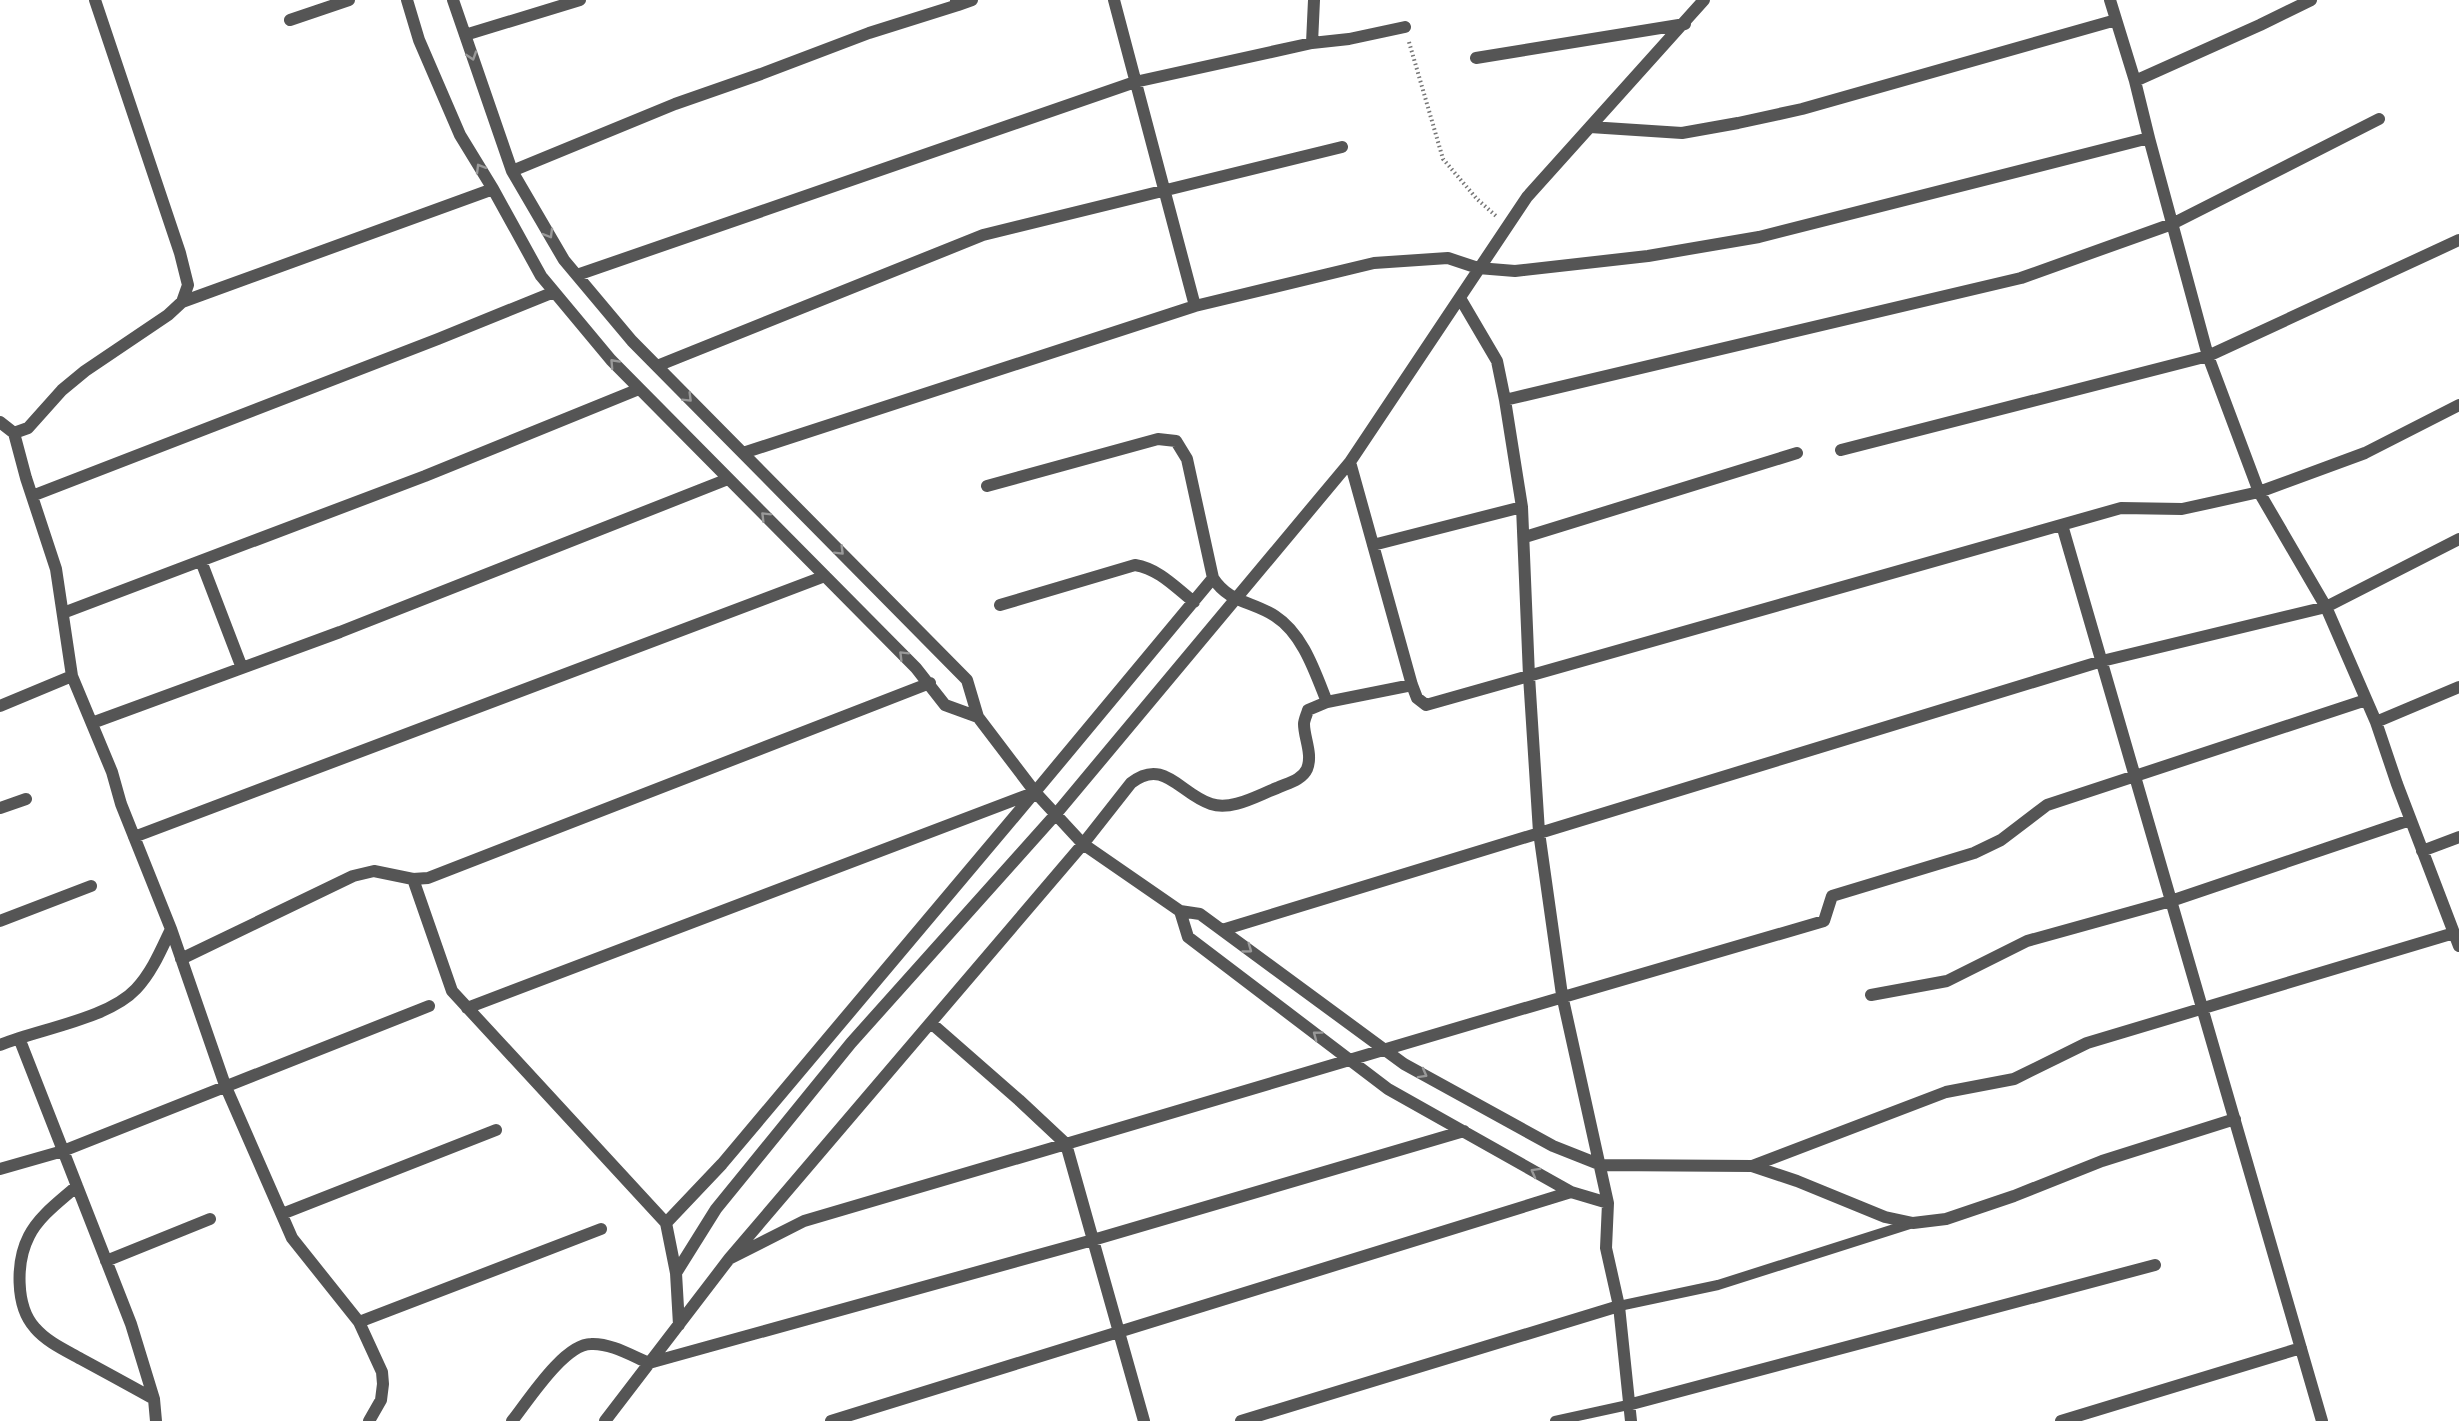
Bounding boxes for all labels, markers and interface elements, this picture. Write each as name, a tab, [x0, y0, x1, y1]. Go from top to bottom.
one-way arrow	[465, 50, 477, 61]
one-way arrow	[476, 164, 488, 174]
one-way arrow	[542, 228, 553, 238]
one-way arrow	[610, 359, 621, 370]
one-way arrow	[681, 391, 692, 402]
one-way arrow	[762, 513, 773, 524]
one-way arrow	[833, 544, 844, 555]
one-way arrow	[899, 651, 910, 662]
one-way arrow	[1241, 942, 1252, 953]
one-way arrow	[1312, 1031, 1323, 1042]
one-way arrow	[1417, 1067, 1427, 1078]
one-way arrow	[1531, 1167, 1541, 1179]

